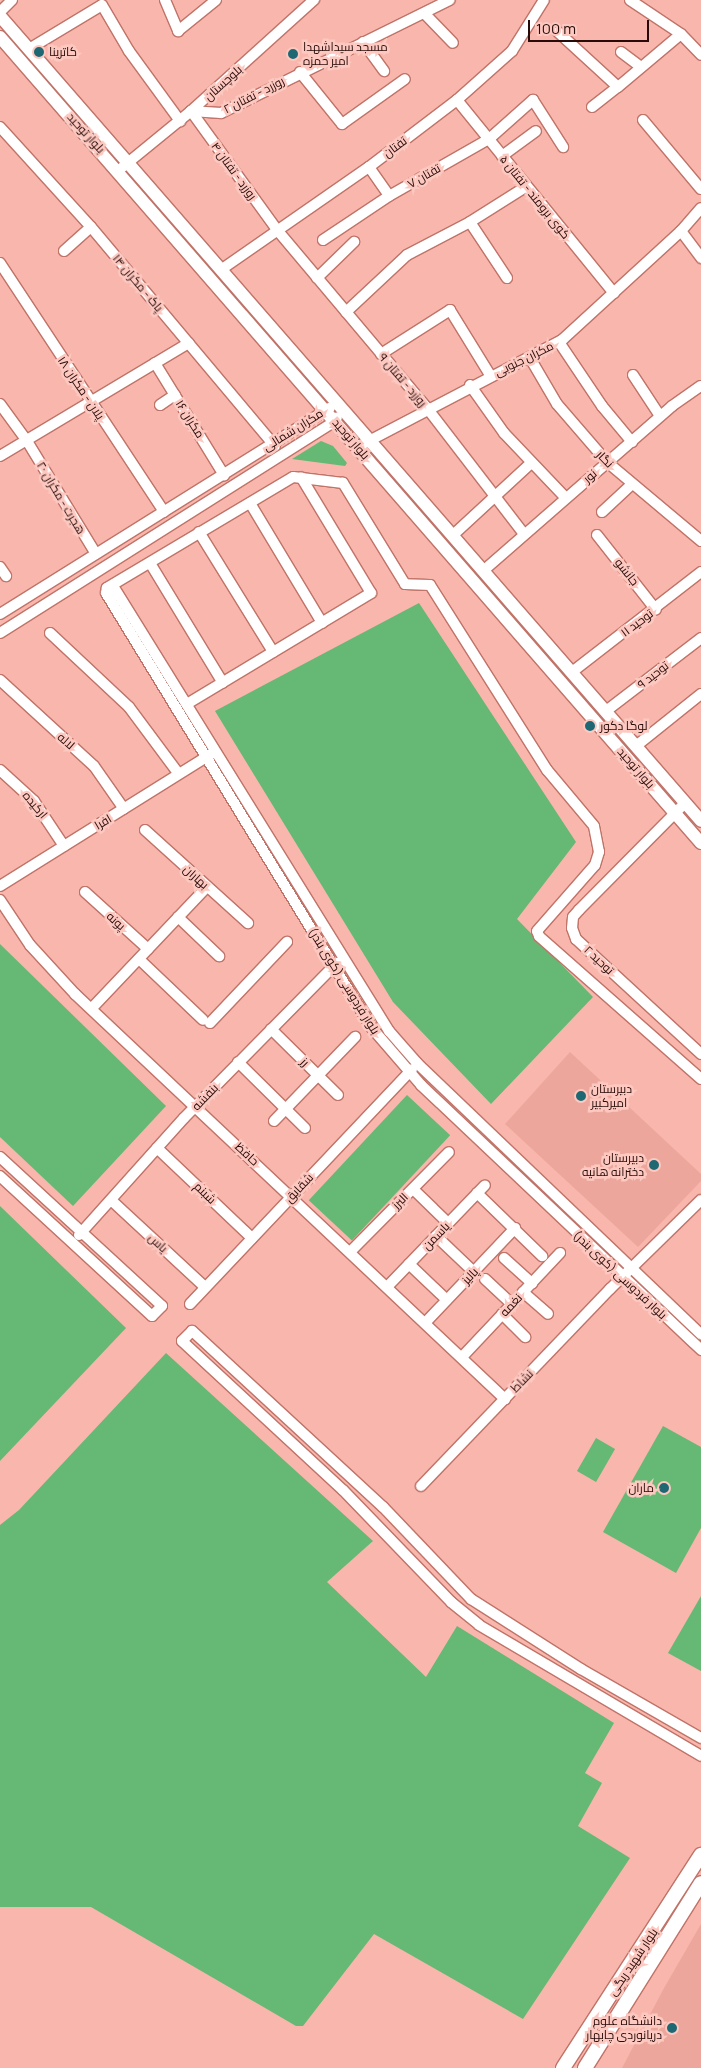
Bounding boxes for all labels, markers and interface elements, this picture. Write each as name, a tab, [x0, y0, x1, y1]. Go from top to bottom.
scale bar	[531, 10, 652, 42]
text: 100 m	[536, 18, 576, 39]
place label: مسجد سیداشهدا امیر حمزه	[303, 40, 388, 68]
place label: کاترینا	[49, 45, 77, 59]
marker: کاترینا	[33, 46, 45, 58]
marker: مسجد سیداشهدا امیر حمزه	[287, 48, 299, 60]
street label: بلوچستان	[201, 62, 245, 104]
street label: روزرد - تفتان ۲	[221, 74, 287, 116]
street label: بلوار توحید	[64, 110, 108, 156]
street label: تفتان	[380, 133, 410, 161]
street label: روزرد - تفتان ۴	[208, 139, 260, 203]
street label: کوی برومند - تفتان ۵	[497, 152, 573, 242]
street label: تفتان ۷	[405, 161, 443, 191]
street label: پاک - مکران ۱۴	[110, 251, 166, 315]
street label: مکران جنوبی	[492, 339, 556, 379]
street label: روزرد - تفتان ۹	[376, 350, 430, 410]
street label: پلان - مکران ۱۸	[55, 354, 107, 422]
street label: مکران ۱۶	[173, 397, 207, 441]
street label: مکران شمالی	[260, 406, 326, 454]
street label: بلوار توحید	[329, 416, 373, 462]
street label: نگار	[593, 447, 617, 471]
street label: هجرت - مکران ۲۰	[34, 459, 88, 537]
street label: نور	[580, 466, 600, 486]
street label: جانشو	[612, 555, 642, 589]
street label: توحید ۱۱	[618, 606, 656, 640]
street label: توحید ۹	[635, 658, 671, 692]
place label: لوگا دکور	[600, 719, 648, 733]
marker: لوگا دکور	[584, 720, 596, 732]
street label: لاله	[54, 730, 78, 752]
street label: بلوار توحید	[614, 745, 658, 791]
street label: ارکیده	[20, 789, 50, 821]
street label: افرا	[92, 811, 114, 833]
street label: بهاران	[180, 862, 212, 892]
street label: پونه	[104, 909, 128, 933]
street label: بلوار فردوسی (کوی بندر)	[305, 925, 383, 1037]
street label: توحید ۲	[581, 943, 617, 977]
street label: رز	[298, 1055, 312, 1069]
street label: بنفشه	[189, 1081, 221, 1113]
place label: دبیرستان امیرکبیر	[591, 1082, 632, 1110]
marker: دبیرستان امیرکبیر	[575, 1090, 587, 1102]
street label: حافظ	[232, 1140, 262, 1168]
place label: دبیرستان دخترانه هانیه	[582, 1151, 644, 1179]
marker: دبیرستان دخترانه هانیه	[648, 1159, 660, 1171]
street label: شقایق	[282, 1170, 316, 1206]
street label: شبنم	[191, 1179, 219, 1207]
street label: البرز	[389, 1190, 411, 1212]
street label: یاسمن	[419, 1219, 453, 1253]
street label: بلوار فردوسی (کوی بندر)	[570, 1228, 670, 1322]
street label: یاس	[145, 1230, 171, 1256]
street label: پالیز	[459, 1265, 481, 1287]
street label: نغمه	[497, 1291, 525, 1319]
street label: نشاط	[508, 1367, 536, 1395]
place label: ماران	[628, 1481, 654, 1495]
marker: ماران	[658, 1482, 670, 1494]
street label: بلوار شهید ریگی	[605, 1926, 661, 1998]
place label: دانشگاه علوم دریانوردی چابهار	[586, 2014, 662, 2042]
marker: دانشگاه علوم دریانوردی چابهار	[666, 2022, 678, 2034]

